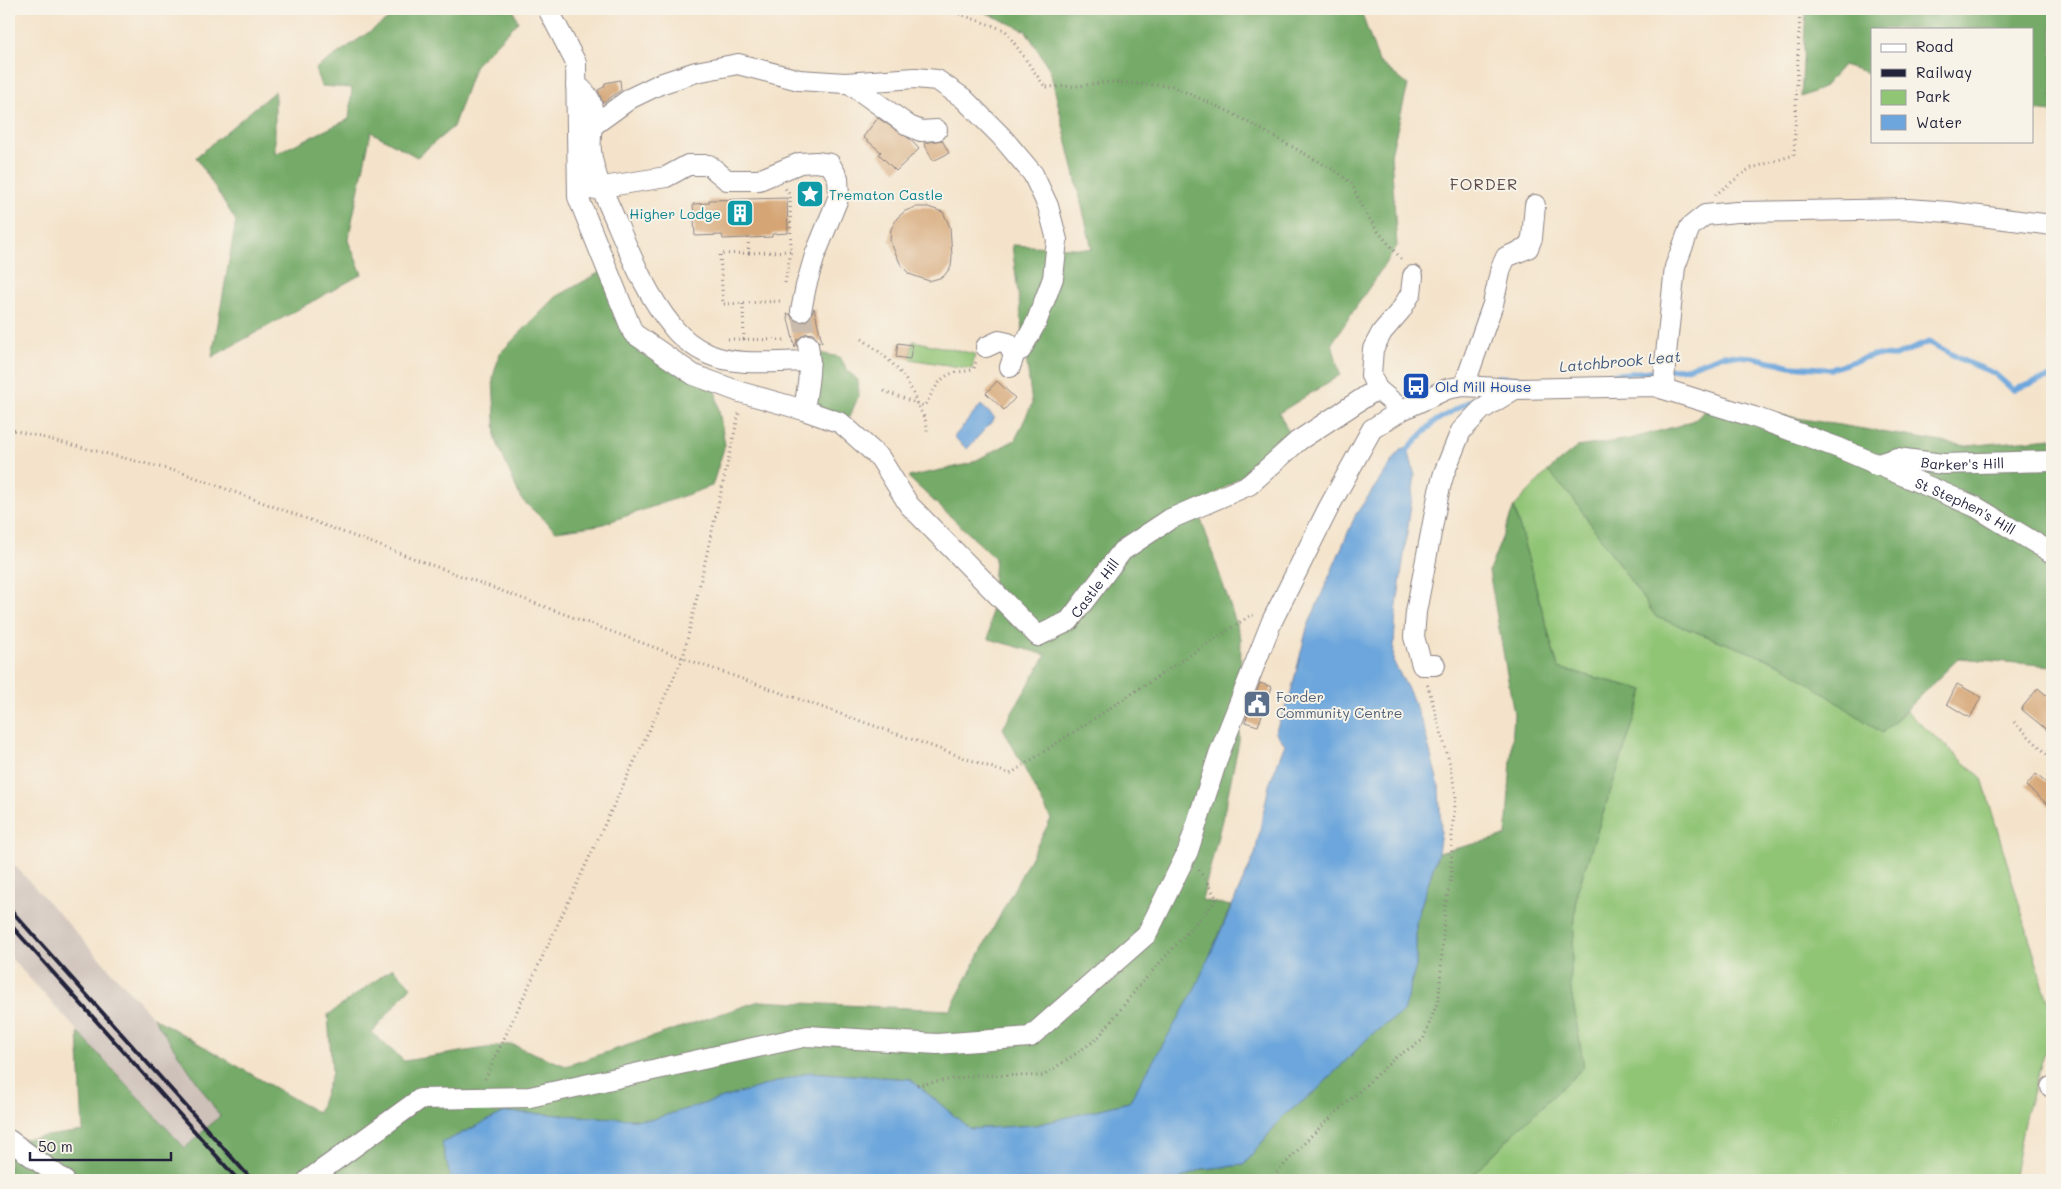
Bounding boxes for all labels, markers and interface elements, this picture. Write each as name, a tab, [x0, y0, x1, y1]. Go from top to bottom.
legend	[1871, 28, 2034, 142]
text: Road	[1916, 36, 1953, 56]
text: Railway	[1916, 62, 1972, 82]
text: Park	[1916, 86, 1950, 106]
text: Water	[1916, 112, 1962, 132]
district label: FORDER	[1450, 173, 1518, 194]
place icon: Trematon Castle	[795, 179, 825, 209]
place label: Trematon Castle	[829, 185, 943, 204]
building icon: Higher Lodge	[725, 198, 755, 228]
place label: Higher Lodge	[629, 204, 721, 223]
water label: Latchbrook Leat	[1558, 346, 1682, 376]
bus stop icon: Old Mill House	[1401, 371, 1431, 401]
place label: Old Mill House	[1435, 377, 1531, 396]
street label: Barker's Hill	[1920, 452, 2004, 474]
street label: St Stephen's Hill	[1912, 472, 2019, 538]
street label: Castle Hill	[1066, 554, 1123, 621]
place label: Forder Community Centre	[1276, 687, 1403, 722]
public building icon: Forder Community Centre	[1242, 689, 1272, 719]
scale bar	[30, 1129, 171, 1161]
text: 50 m	[38, 1136, 73, 1156]

